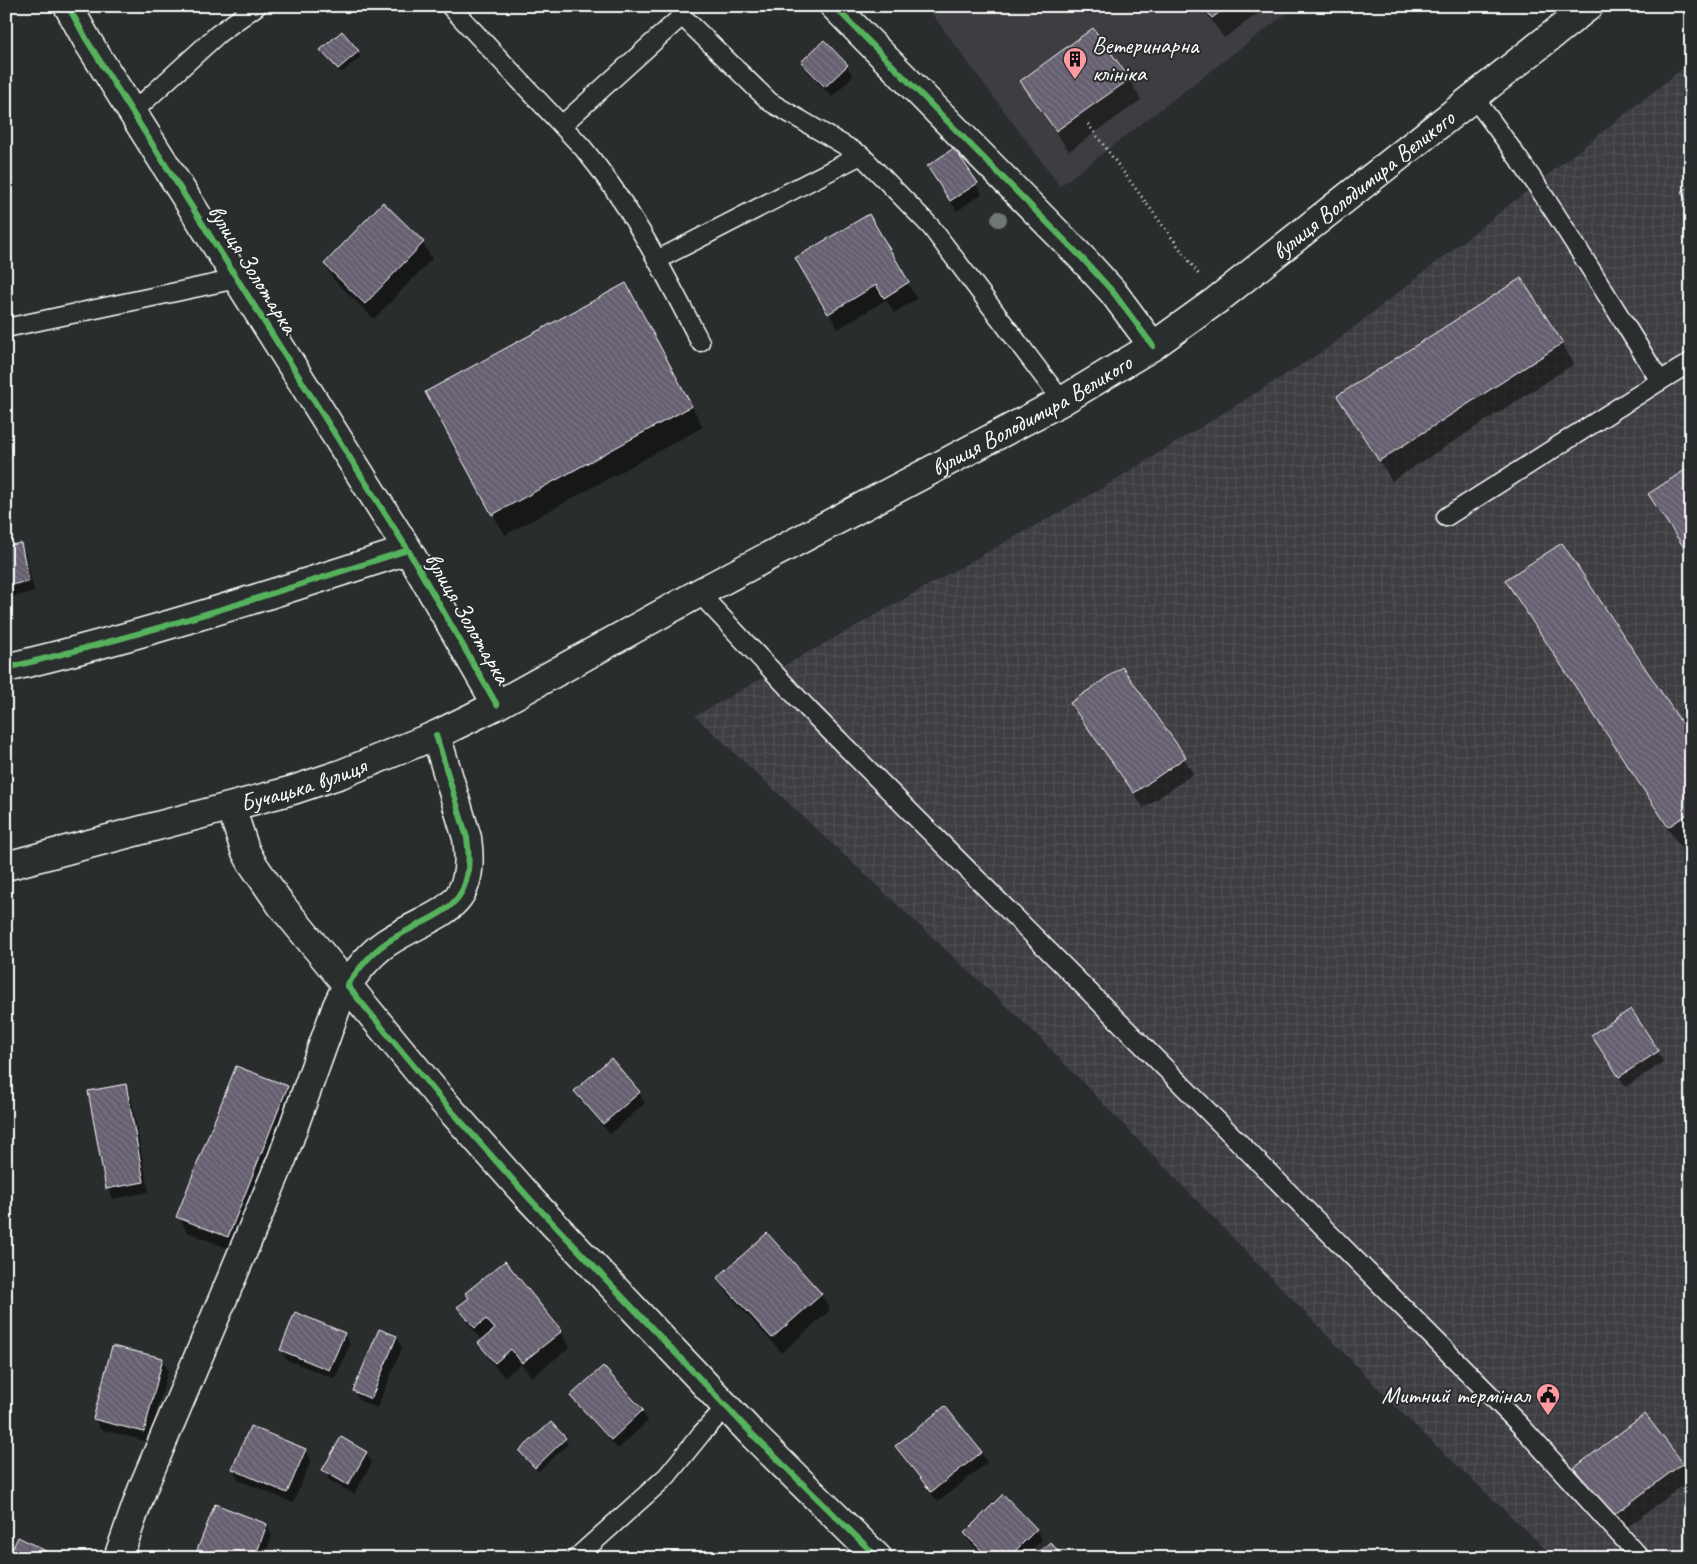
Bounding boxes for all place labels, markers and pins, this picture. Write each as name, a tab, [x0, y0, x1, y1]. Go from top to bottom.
place label: Ветеринарна клініка	[1092, 30, 1200, 88]
building icon: Ветеринарна клініка	[1062, 46, 1088, 80]
place label: Митний термінал	[1381, 1380, 1532, 1410]
public building icon: Митний термінал	[1535, 1382, 1561, 1416]

